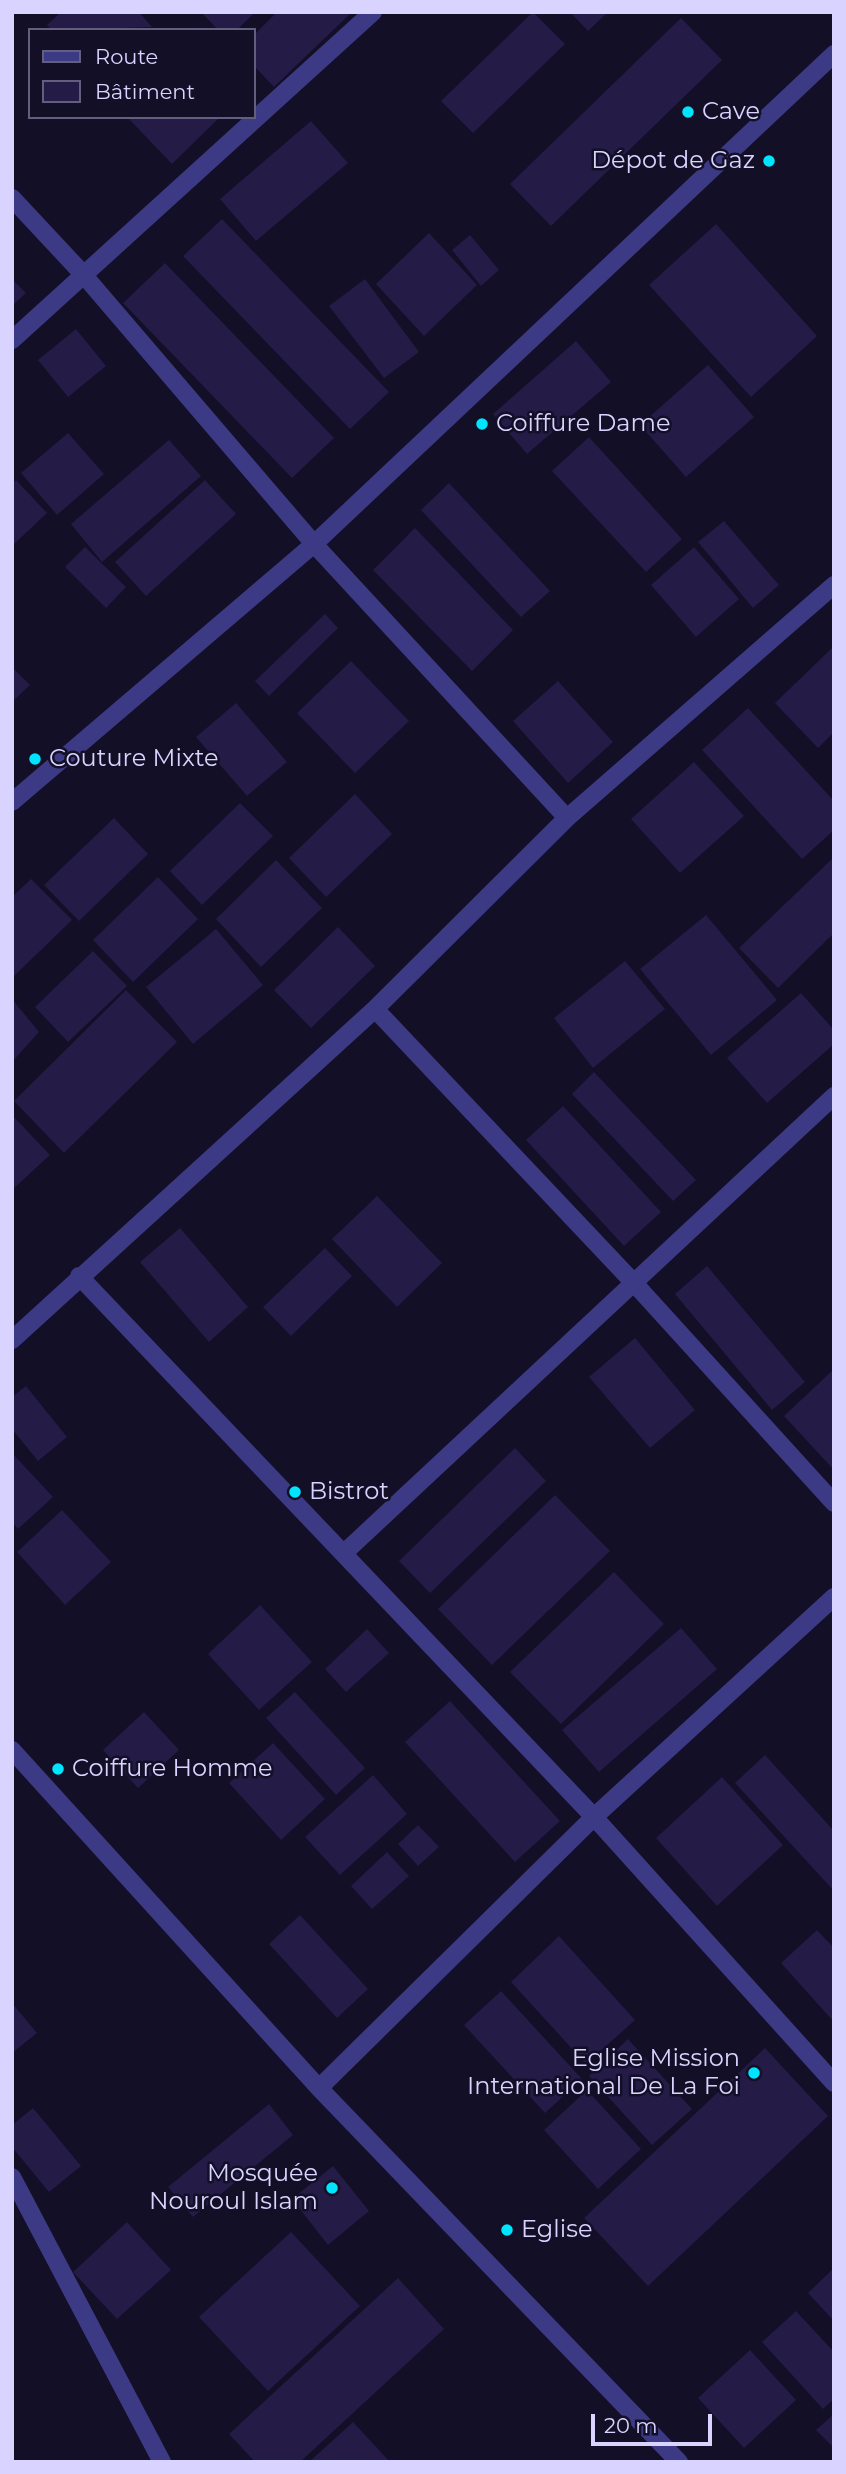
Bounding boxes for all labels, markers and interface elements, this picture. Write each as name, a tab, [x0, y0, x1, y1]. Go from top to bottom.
legend	[28, 28, 256, 119]
text: Route	[95, 44, 158, 69]
text: Bâtiment	[95, 79, 195, 104]
place label: Cave	[702, 98, 760, 126]
marker: Cave	[680, 104, 696, 120]
place label: Dépot de Gaz	[591, 147, 755, 175]
marker: Dépot de Gaz	[761, 153, 777, 169]
place label: Coiffure Dame	[496, 410, 670, 438]
marker: Coiffure Dame	[474, 416, 490, 432]
place label: Couture Mixte	[49, 745, 219, 773]
marker: Couture Mixte	[27, 751, 43, 767]
place label: Bistrot	[309, 1478, 389, 1506]
marker: Bistrot	[287, 1484, 303, 1500]
place label: Coiffure Homme	[72, 1755, 273, 1783]
marker: Coiffure Homme	[50, 1761, 66, 1777]
place label: Eglise Mission International De La Foi	[467, 2045, 740, 2101]
marker: Eglise Mission International De La Foi	[746, 2065, 762, 2081]
place label: Mosquée Nouroul Islam	[149, 2160, 318, 2216]
marker: Mosquée Nouroul Islam	[324, 2180, 340, 2196]
place label: Eglise	[521, 2216, 592, 2244]
marker: Eglise	[499, 2222, 515, 2238]
scale bar	[594, 2400, 715, 2444]
text: 20 m	[604, 2413, 658, 2438]

